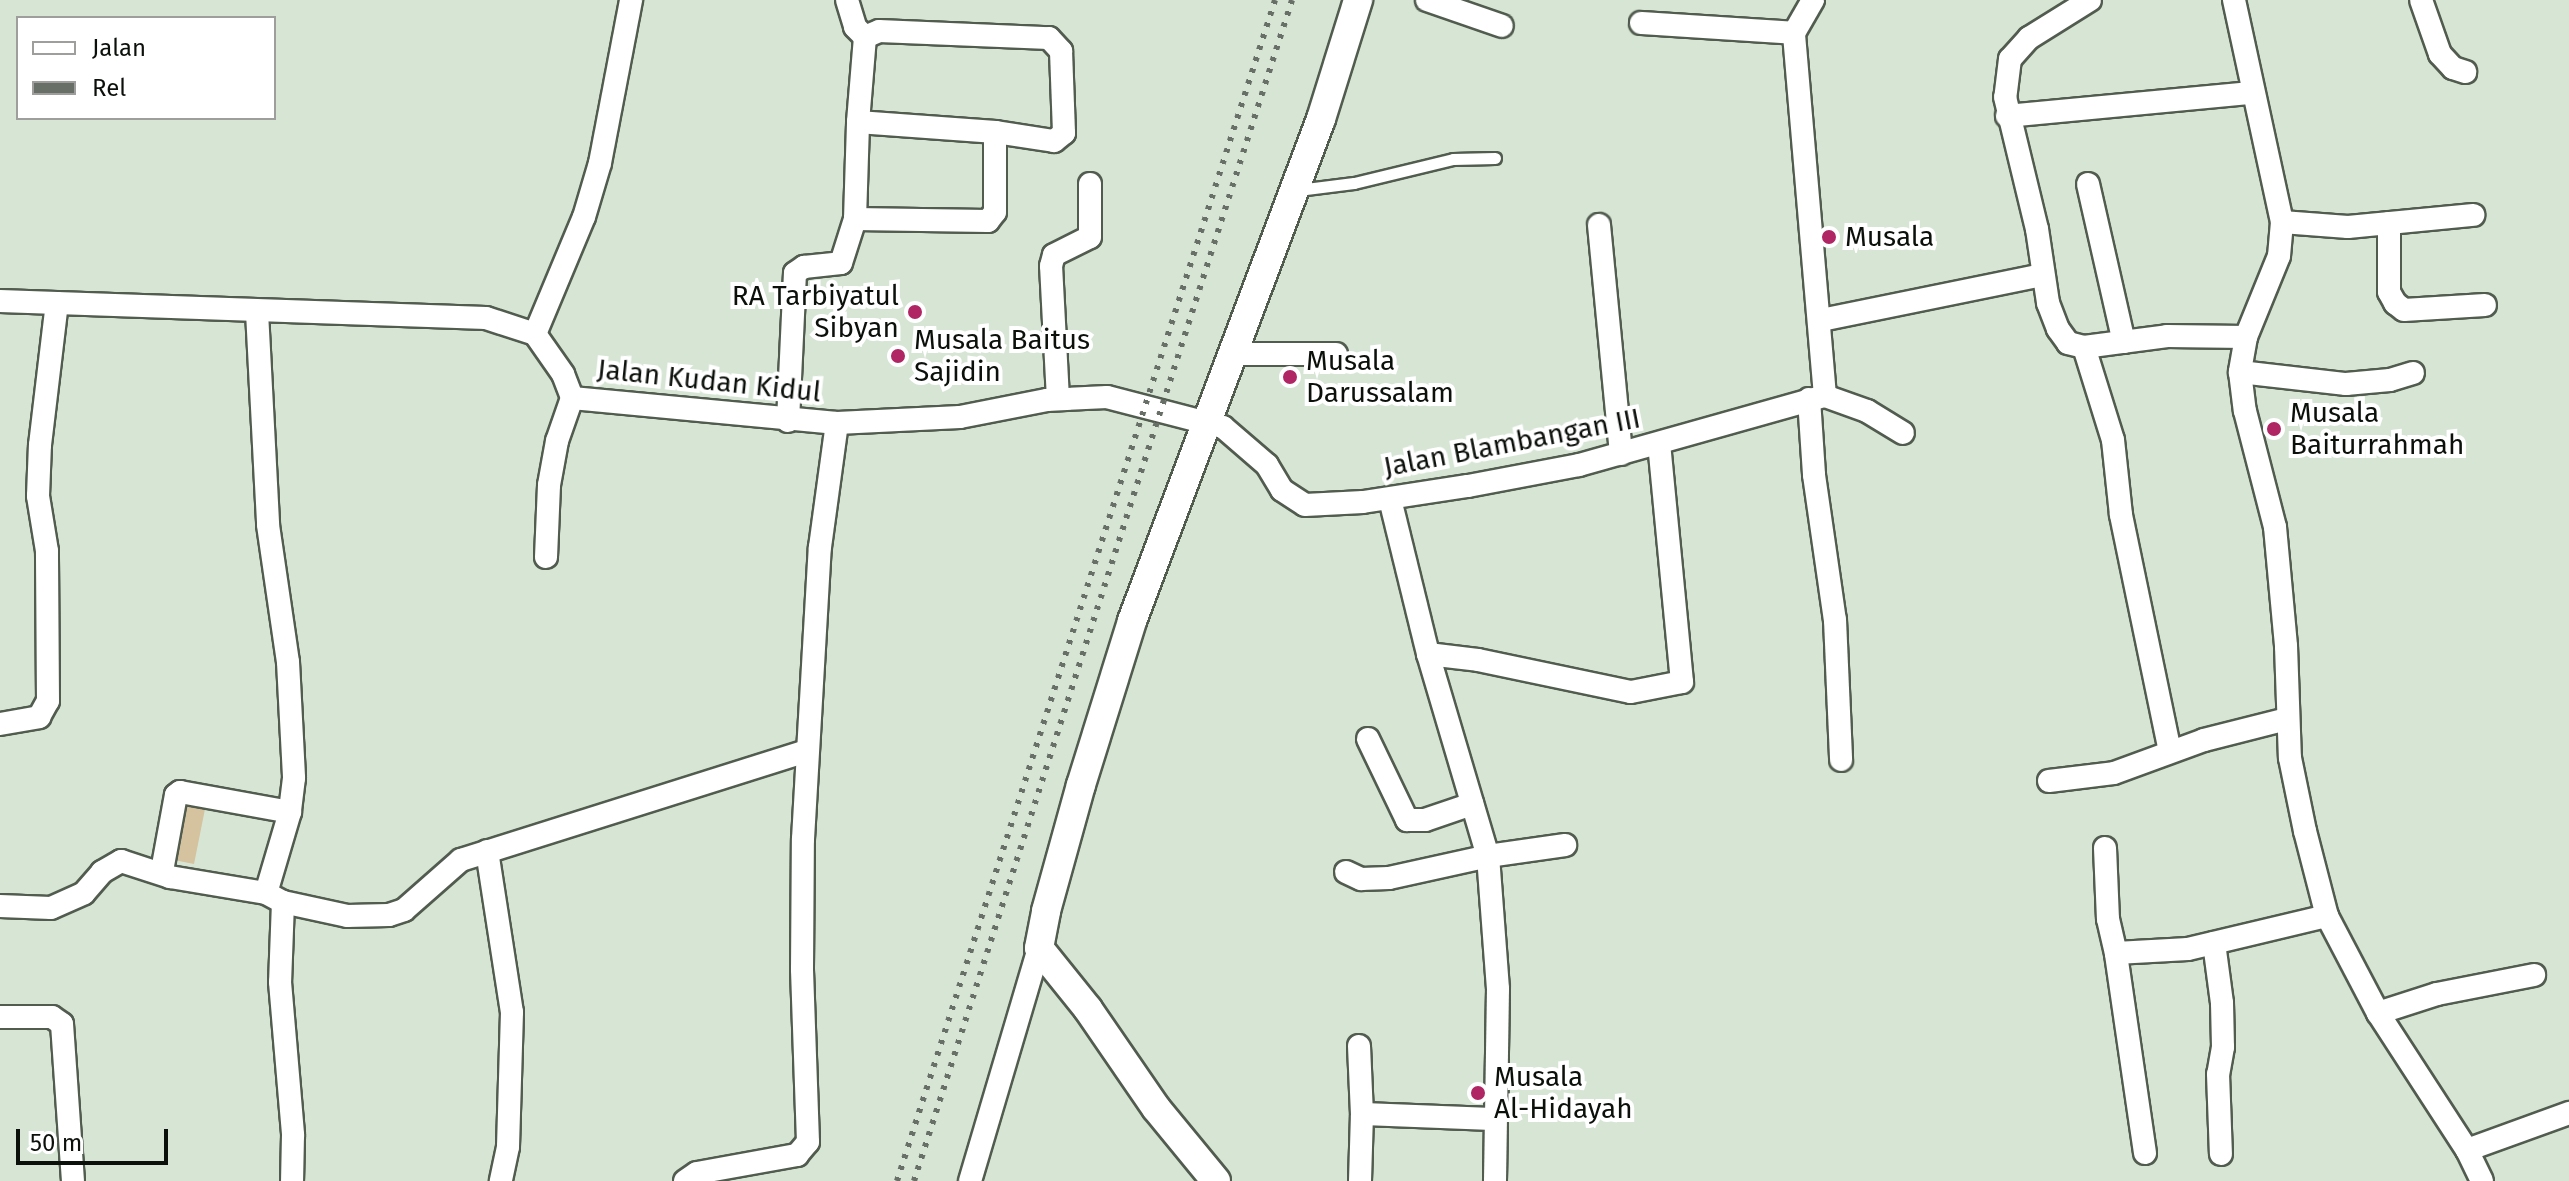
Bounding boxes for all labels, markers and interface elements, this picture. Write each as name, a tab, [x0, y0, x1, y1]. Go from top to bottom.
legend	[16, 16, 276, 120]
text: Jalan	[92, 34, 146, 62]
text: Rel	[92, 74, 126, 102]
place label: Musala	[1845, 220, 1934, 254]
marker: Musala	[1820, 228, 1838, 246]
place label: RA Tarbiyatul Sibyan	[732, 279, 899, 345]
marker: RA Tarbiyatul Sibyan	[906, 303, 924, 321]
place label: Musala Baitus Sajidin	[914, 323, 1090, 389]
place label: Musala Darussalam	[1306, 344, 1454, 410]
marker: Musala Baitus Sajidin	[889, 347, 907, 365]
street label: Jalan Kudan Kidul	[596, 353, 822, 409]
marker: Musala Darussalam	[1281, 368, 1299, 386]
place label: Musala Baiturrahmah	[2290, 396, 2464, 462]
street label: Jalan Blambangan III	[1381, 402, 1643, 484]
marker: Musala Baiturrahmah	[2265, 420, 2283, 438]
place label: Musala Al-Hidayah	[1494, 1060, 1633, 1126]
marker: Musala Al-Hidayah	[1469, 1084, 1487, 1102]
scale bar	[20, 1113, 172, 1163]
text: 50 m	[30, 1129, 82, 1157]

